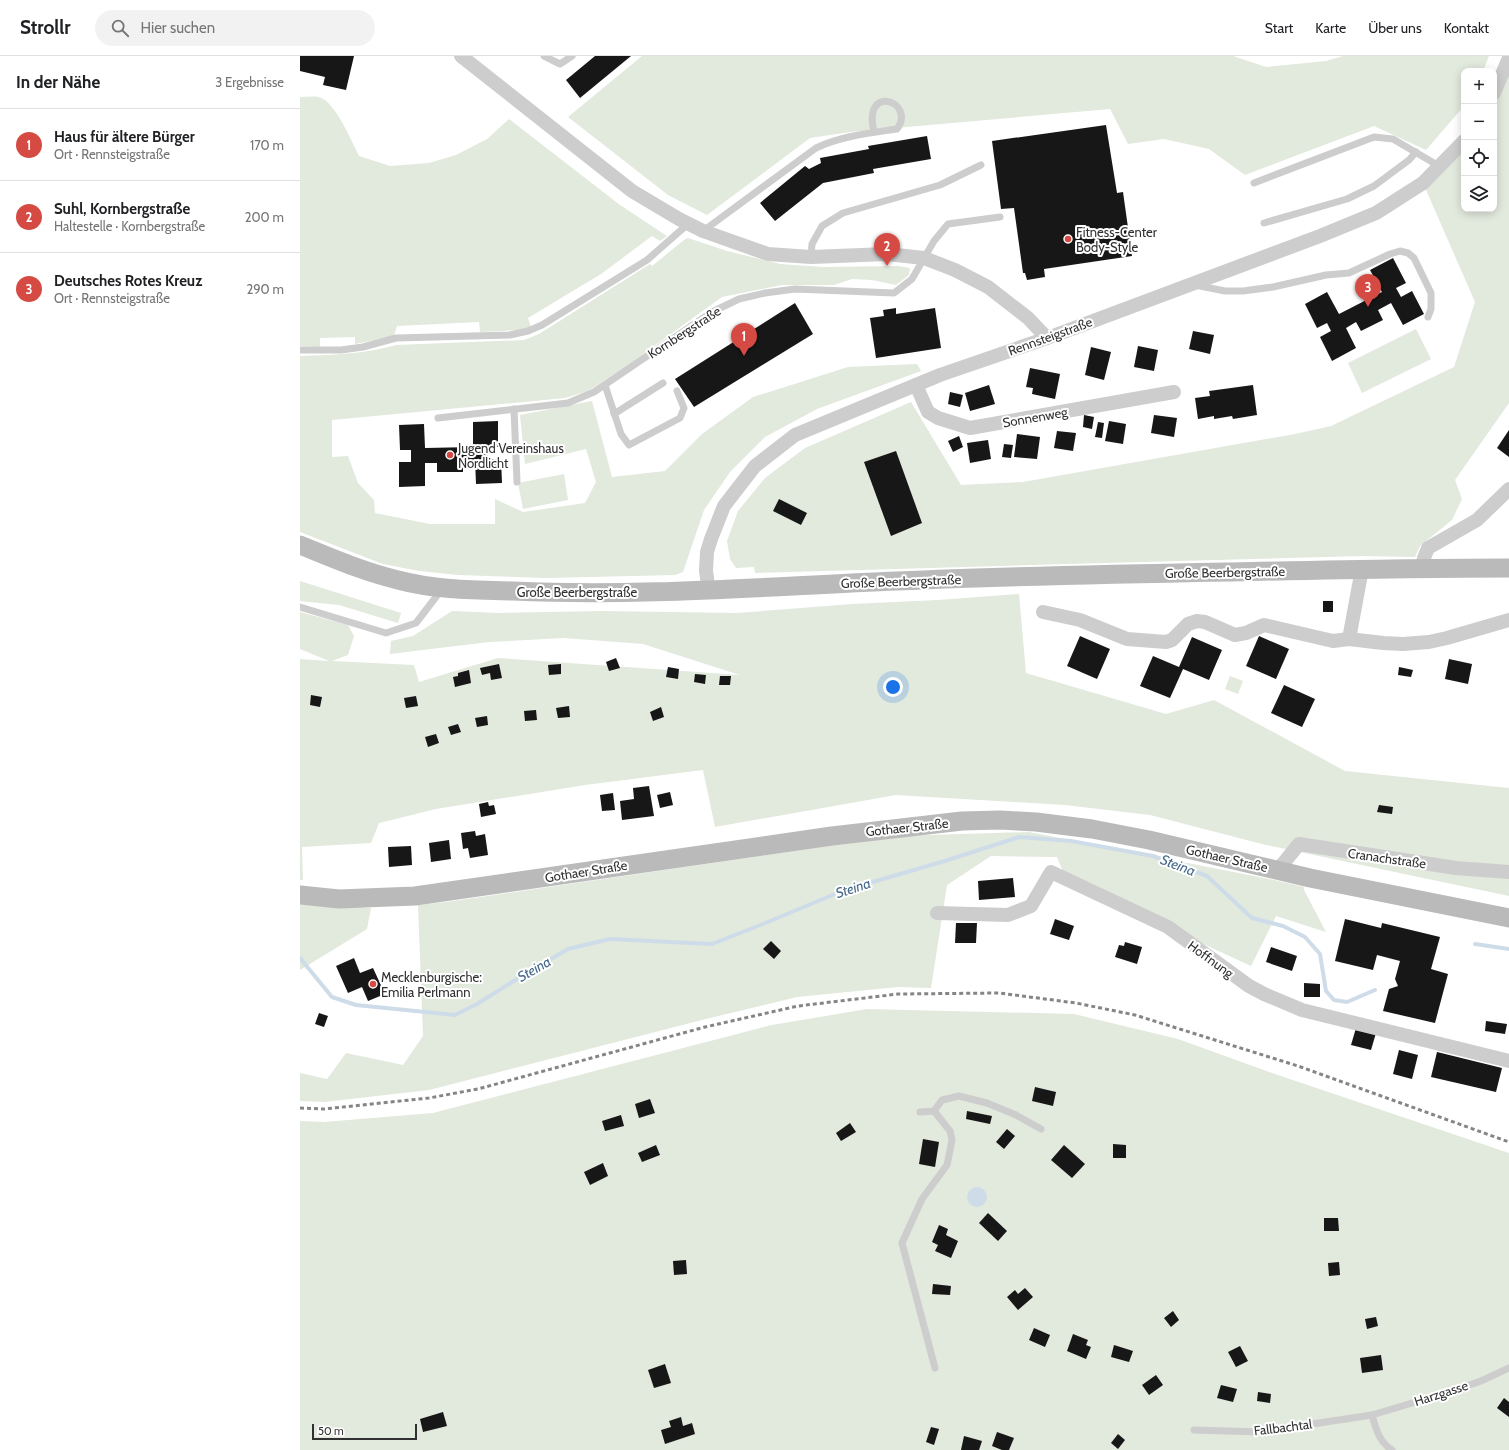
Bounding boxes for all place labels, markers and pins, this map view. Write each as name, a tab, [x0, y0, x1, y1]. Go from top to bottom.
place label: Fitness-Center Body-Style	[1076, 224, 1158, 255]
pin: 2	[874, 233, 900, 266]
marker: Fitness-Center Body-Style	[1063, 234, 1073, 244]
pin: 3	[1355, 274, 1381, 307]
pin: 1	[731, 323, 757, 356]
place label: Jugend Vereinshaus Nordlicht	[457, 440, 564, 471]
marker: Jugend Vereinshaus Nordlicht	[445, 450, 455, 460]
place label: Mecklenburgische: Emilia Perlmann	[381, 969, 482, 1000]
marker: Mecklenburgische: Emilia Perlmann	[368, 979, 378, 989]

